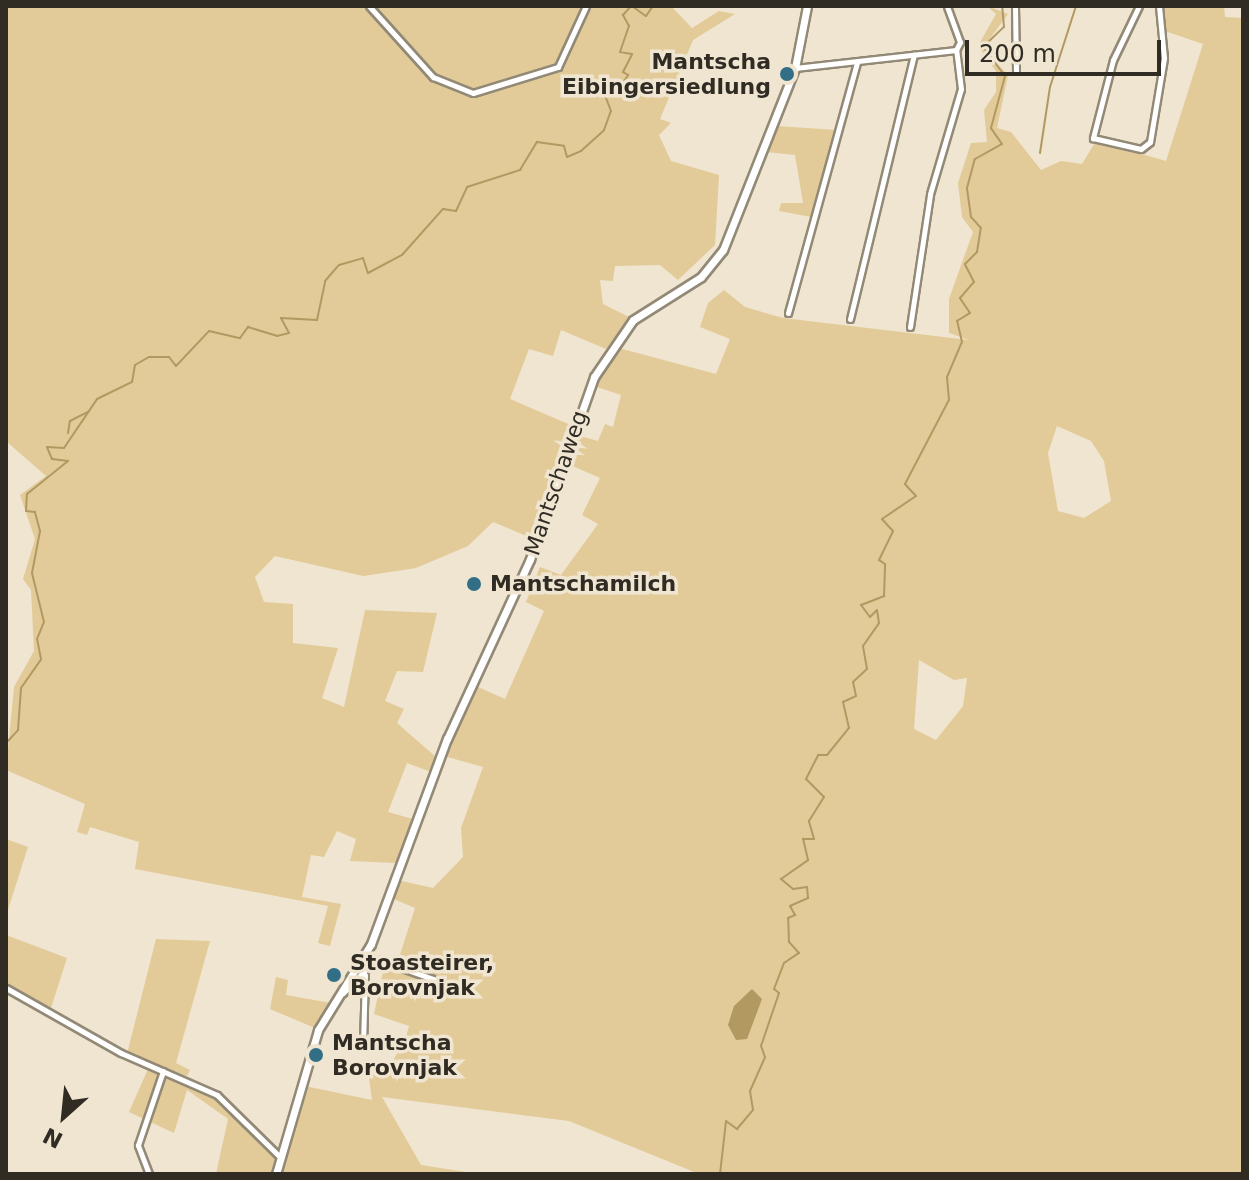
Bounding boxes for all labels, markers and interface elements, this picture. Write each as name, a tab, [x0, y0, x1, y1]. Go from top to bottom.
scale bar	[969, 24, 1165, 74]
text: 200 m	[979, 40, 1056, 68]
place label: Mantscha Eibingersiedlung	[562, 48, 771, 100]
marker: Mantscha Eibingersiedlung	[778, 65, 796, 83]
street label: Mantschaweg	[519, 407, 593, 559]
place label: Mantschamilch	[490, 571, 676, 597]
marker: Mantschamilch	[465, 575, 483, 593]
place label: Stoasteirer, Borovnjak	[350, 949, 494, 1000]
marker: Stoasteirer, Borovnjak	[325, 966, 343, 984]
place label: Mantscha Borovnjak	[332, 1029, 457, 1080]
marker: Mantscha Borovnjak	[307, 1046, 325, 1064]
north arrow	[24, 1076, 104, 1156]
text: N	[39, 1123, 67, 1153]

